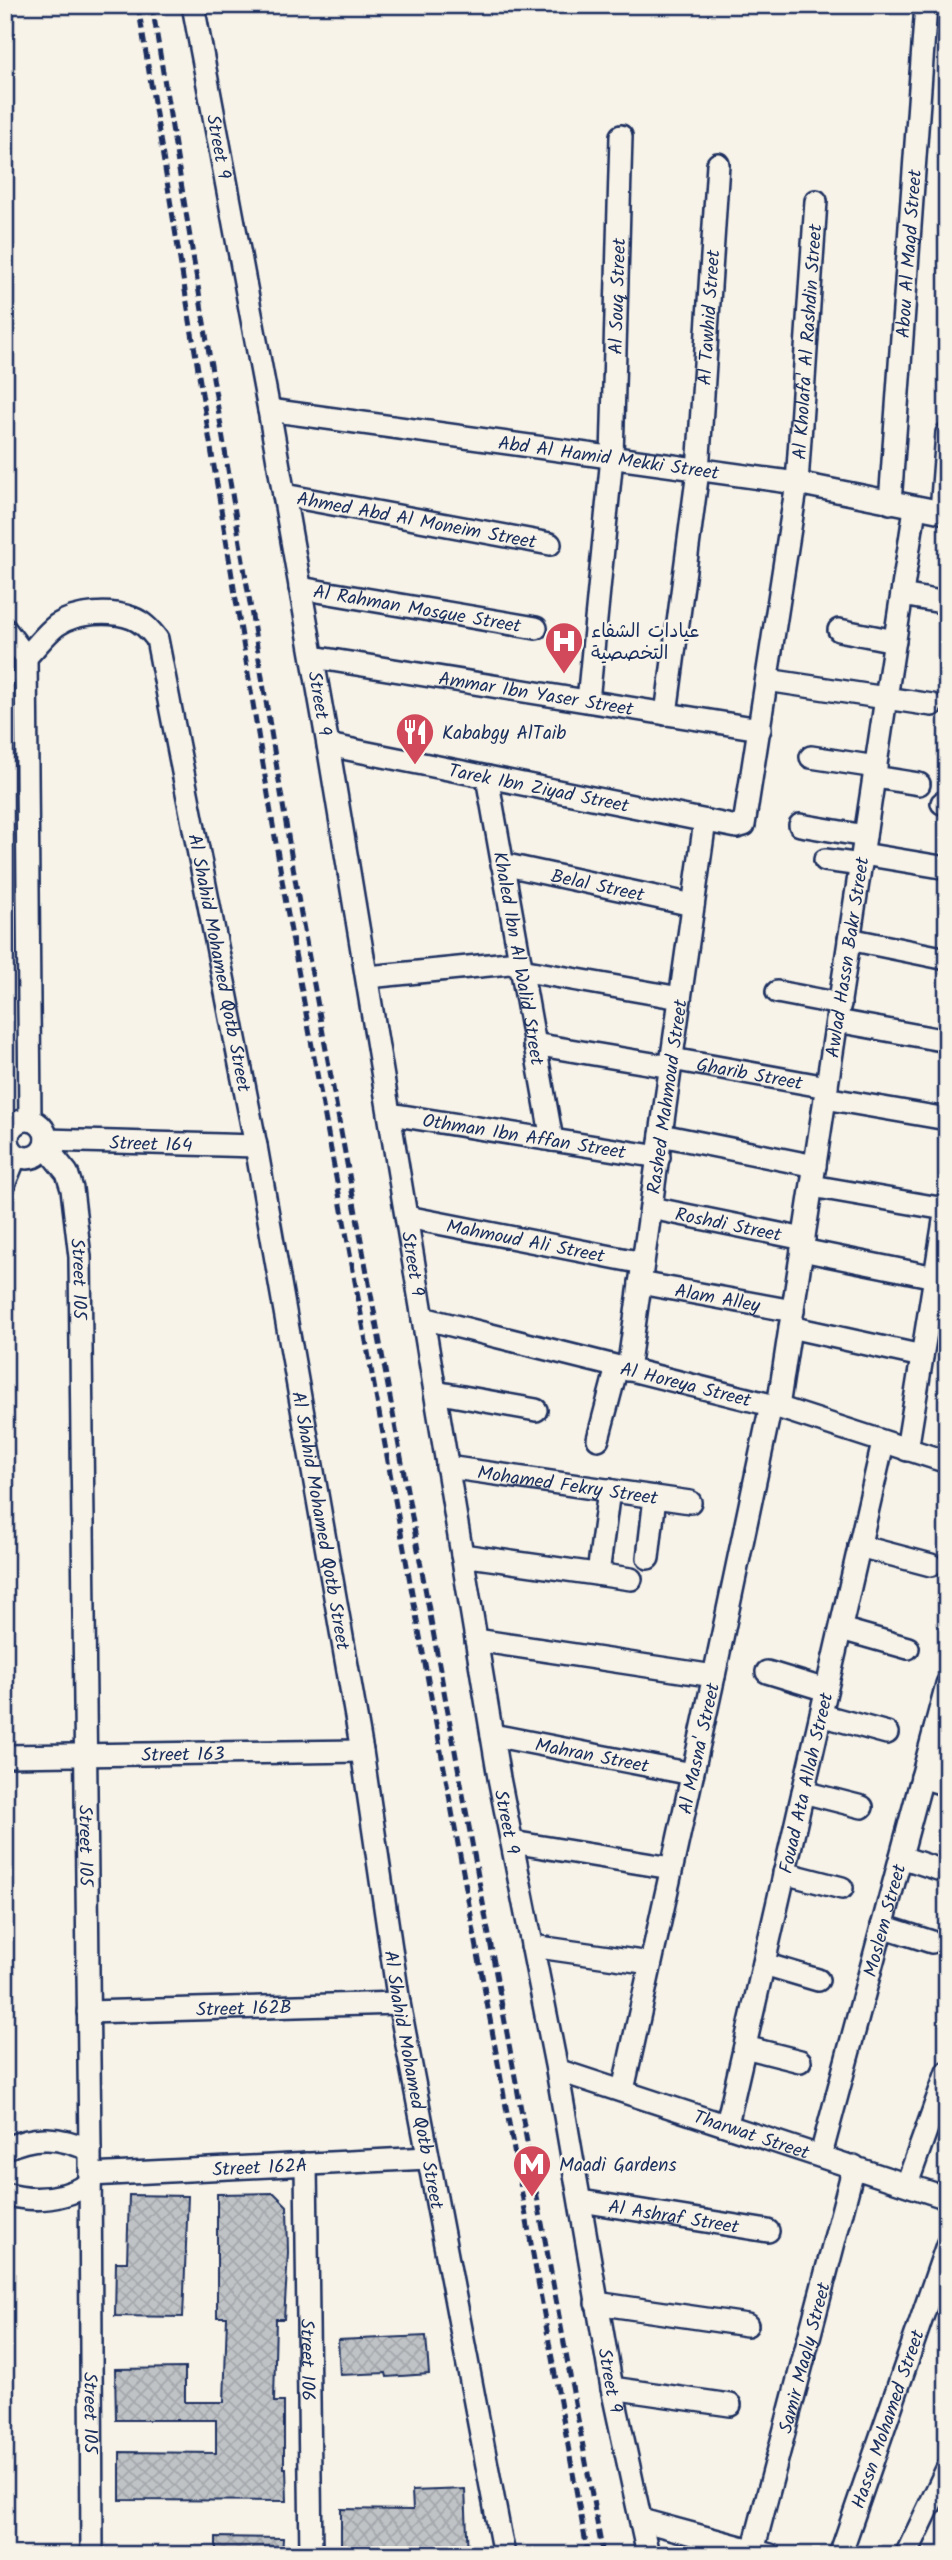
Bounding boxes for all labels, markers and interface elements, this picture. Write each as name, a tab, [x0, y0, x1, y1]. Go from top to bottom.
street label: Street 9	[197, 112, 238, 182]
street label: Abou Al Magd Street	[889, 168, 931, 339]
street label: Al Kholafa' Al Rashdin Street	[786, 223, 831, 461]
street label: Al Souq Street	[602, 237, 635, 355]
street label: Al Tawhid Street	[691, 248, 729, 386]
street label: Abd Al Hamid Mekki Street	[496, 429, 721, 489]
street label: Ahmed Abd Al Moneim Street	[294, 485, 539, 558]
street label: Al Rahman Mosque Street	[311, 578, 524, 642]
place label: عيادات الشفاء التخصصية	[591, 617, 700, 669]
hospital icon: عيادات الشفاء التخصصية	[543, 620, 585, 675]
street label: Ammar Ibn Yaser Street	[436, 664, 636, 725]
street label: Street 9	[298, 669, 339, 738]
restaurant icon: Kababgy AlTaib	[394, 711, 436, 766]
place label: Kababgy AlTaib	[442, 719, 566, 749]
street label: Tarek Ibn Ziyad Street	[445, 756, 632, 822]
street label: Al Shahid Mohamed Qotb Street	[178, 831, 258, 1095]
street label: Khaled Ibn Al Walid Street	[484, 849, 551, 1068]
street label: Awlad Hassn Bakr Street	[818, 854, 879, 1060]
street label: Belal Street	[548, 862, 647, 911]
street label: Rashed Mahmoud Street	[640, 997, 697, 1196]
street label: Gharib Street	[694, 1051, 806, 1099]
street label: Othman Ibn Affan Street	[420, 1106, 628, 1169]
street label: Street 164	[109, 1129, 193, 1161]
street label: Roshdi Street	[672, 1200, 785, 1251]
street label: Mahmoud Ali Street	[444, 1212, 608, 1272]
street label: Street 9	[392, 1229, 432, 1299]
street label: Street 105	[61, 1237, 94, 1322]
street label: Alam Alley	[672, 1277, 764, 1322]
street label: Al Horeya Street	[617, 1355, 755, 1417]
street label: Al Shahid Mohamed Qotb Street	[282, 1389, 357, 1653]
street label: Mohamed Fekry Street	[475, 1459, 660, 1514]
street label: Al Masna' Street	[671, 1680, 729, 1817]
street label: Fouad Ata Allah Street	[772, 1689, 843, 1877]
street label: Mahran Street	[532, 1731, 652, 1782]
street label: Street 163	[141, 1740, 225, 1771]
street label: Street 9	[485, 1787, 527, 1857]
street label: Street 105	[69, 1805, 100, 1889]
street label: Moslem Street	[856, 1860, 915, 1981]
street label: Al Shahid Mohamed Qotb Street	[374, 1949, 451, 2213]
street label: Street 162B	[196, 1993, 292, 2026]
street label: Tharwat Street	[689, 2103, 814, 2169]
metro station icon: Maadi Gardens	[511, 2143, 553, 2198]
street label: Street 162A	[212, 2151, 308, 2186]
place label: Maadi Gardens	[559, 2151, 677, 2181]
street label: Al Ashraf Street	[606, 2193, 742, 2243]
street label: Samir Magly Street	[772, 2279, 840, 2437]
street label: Street 106	[291, 2319, 322, 2401]
street label: Hassn Mohamed Street	[844, 2325, 934, 2513]
street label: Street 9	[588, 2346, 630, 2416]
street label: Street 105	[74, 2372, 105, 2456]

